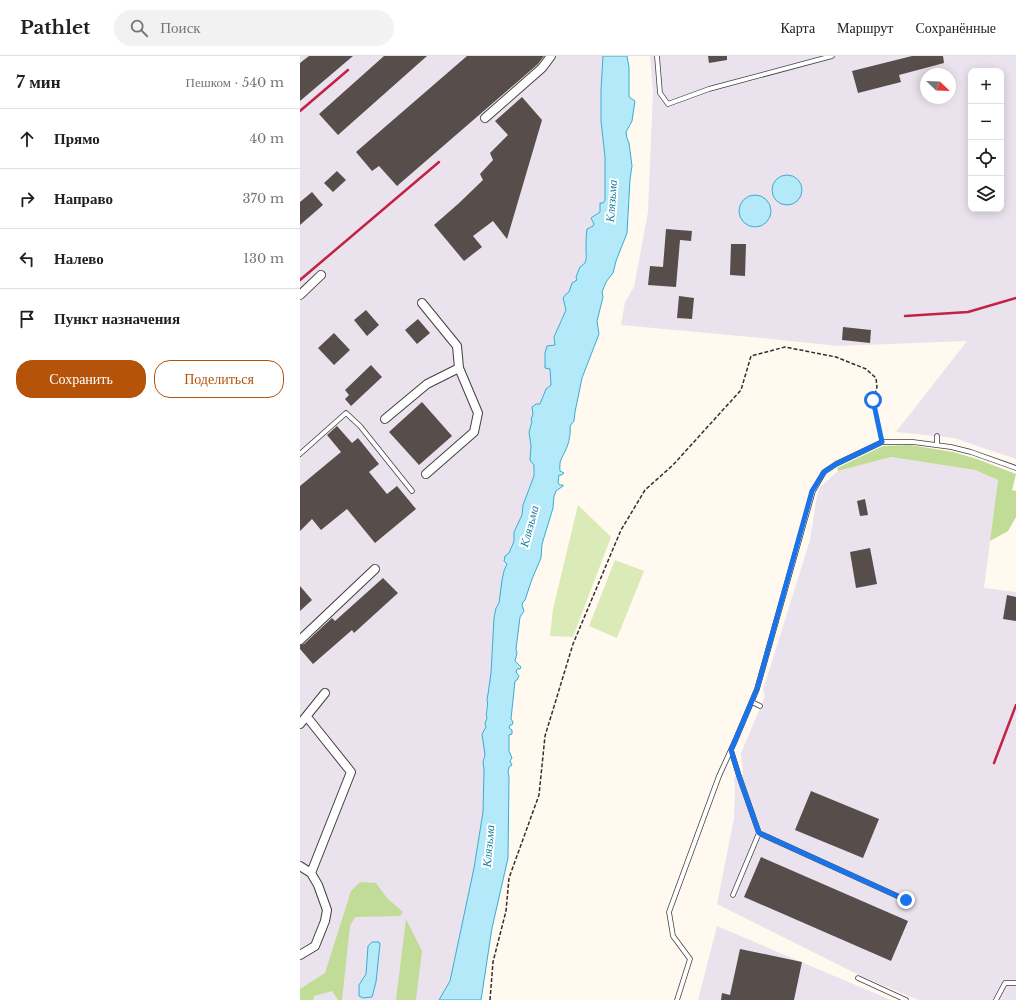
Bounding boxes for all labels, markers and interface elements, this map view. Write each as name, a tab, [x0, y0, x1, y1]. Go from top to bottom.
search box	[114, 10, 394, 46]
text: Pathlet	[20, 16, 90, 39]
icon: search	[128, 17, 150, 39]
text: Поиск	[160, 18, 201, 37]
text: Карта	[780, 19, 815, 37]
text: Маршрут	[837, 19, 893, 37]
text: Сохранённые	[915, 19, 996, 37]
north arrow	[920, 68, 956, 104]
map controls	[968, 68, 1004, 212]
button: +	[968, 68, 1004, 104]
text: 7 мин	[16, 72, 60, 93]
text: Пешком · 540 m	[186, 74, 284, 91]
button: −	[968, 104, 1004, 140]
icon: ahead	[16, 128, 38, 150]
text: Прямо	[54, 129, 100, 148]
text: 40 m	[249, 130, 284, 147]
button: locate	[968, 140, 1004, 176]
button: layers	[968, 176, 1004, 212]
water label: Клязьма	[602, 179, 620, 224]
icon: right	[16, 188, 38, 210]
text: Направо	[54, 189, 113, 208]
text: 370 m	[243, 190, 284, 207]
icon: left	[16, 248, 38, 270]
text: Налево	[54, 249, 104, 268]
text: 130 m	[243, 250, 284, 267]
icon: arrive	[16, 308, 38, 330]
text: Пункт назначения	[54, 309, 180, 328]
button: Сохранить	[16, 360, 146, 398]
button: Поделиться	[154, 360, 284, 398]
route start	[864, 391, 882, 409]
water label: Клязьма	[516, 503, 542, 549]
water label: Клязьма	[479, 824, 497, 869]
route end	[897, 891, 915, 909]

